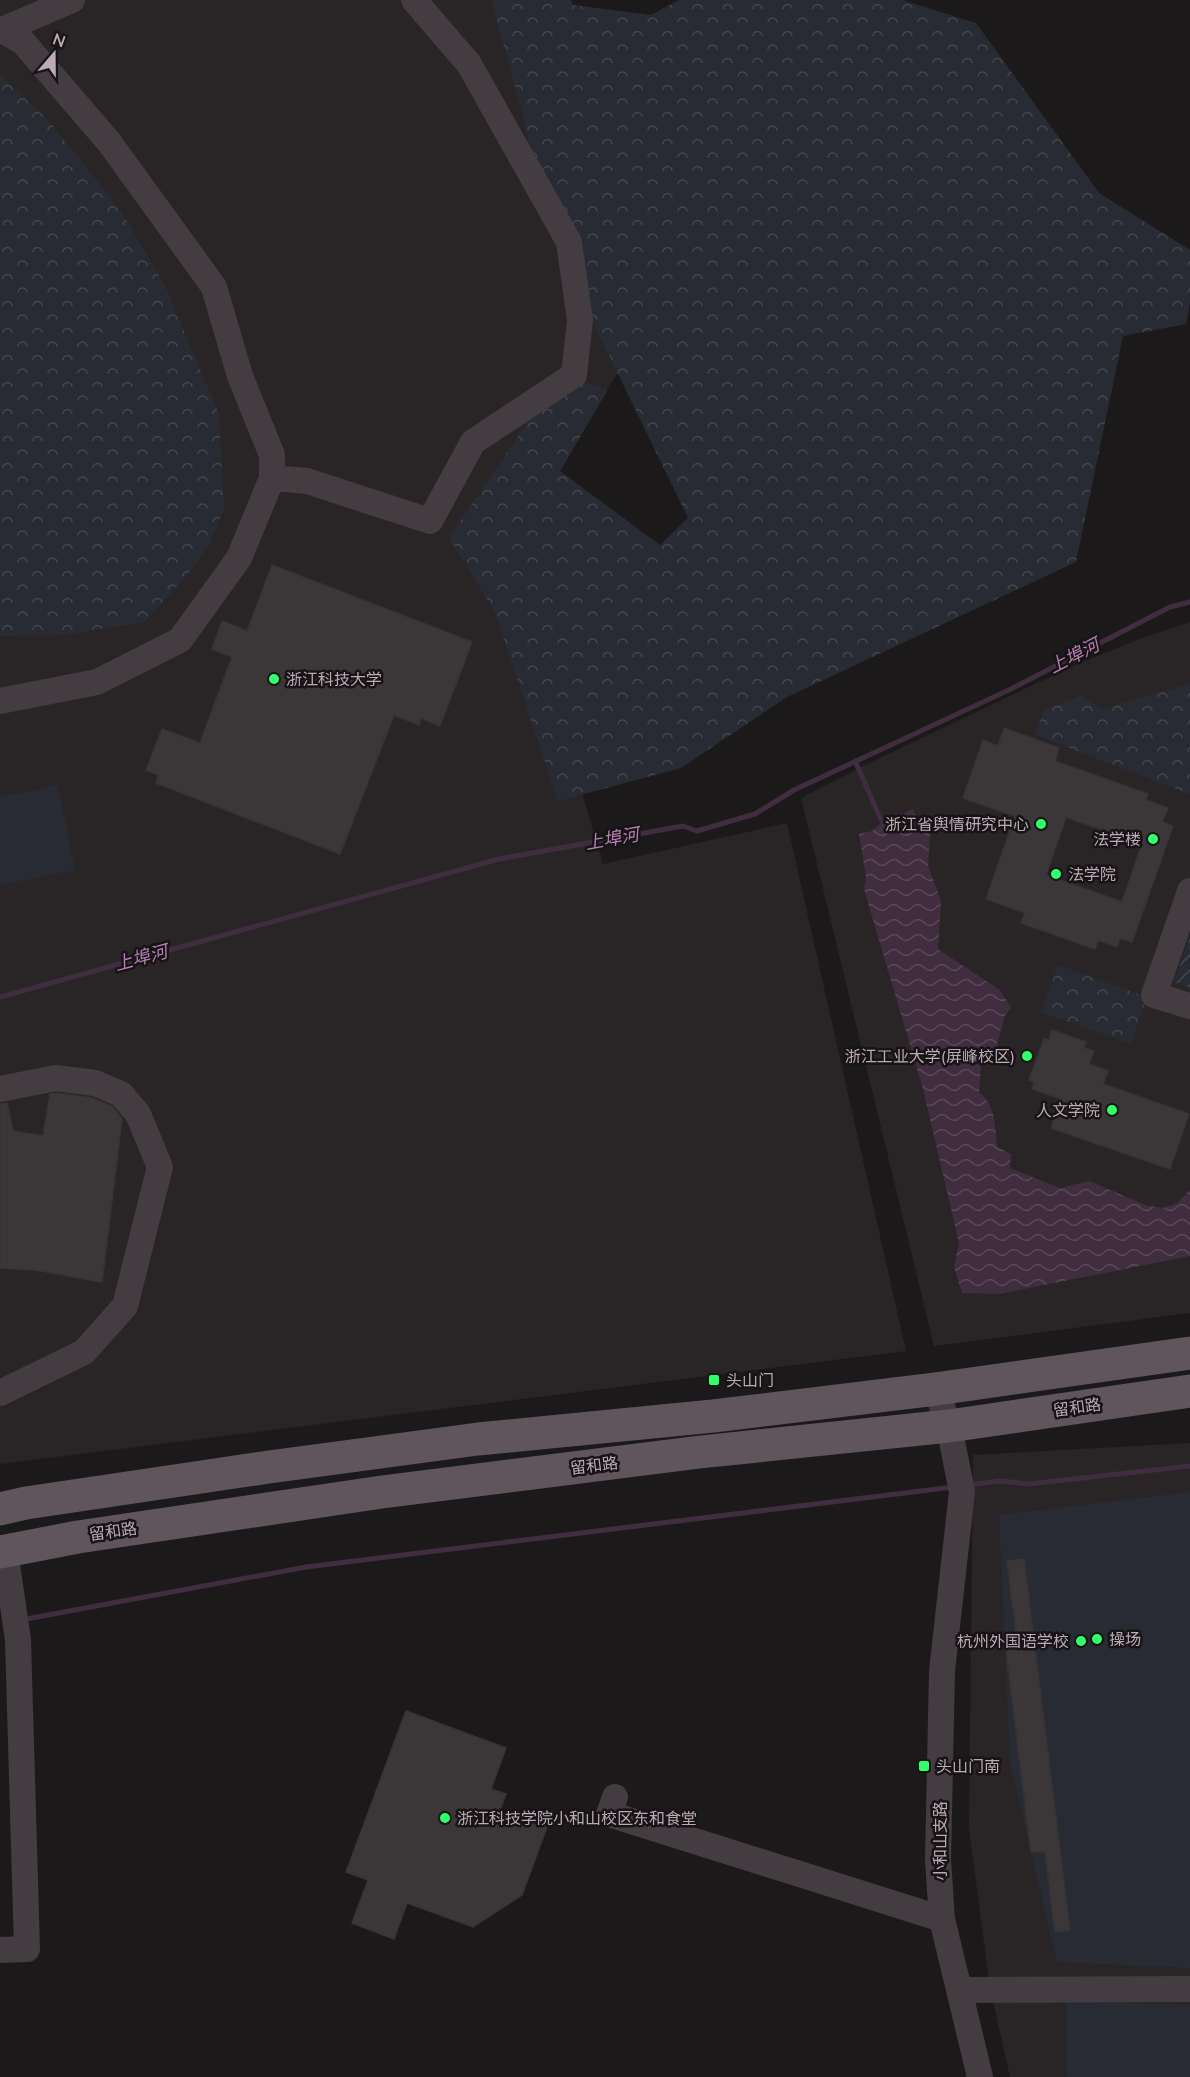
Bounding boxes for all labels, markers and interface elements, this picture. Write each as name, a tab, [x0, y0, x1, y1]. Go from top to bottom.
north arrow	[24, 24, 84, 84]
text: N	[50, 28, 68, 51]
water label: 上埠河	[1044, 632, 1106, 678]
place label: 浙江科技大学	[286, 669, 382, 689]
marker: 浙江科技大学	[267, 672, 281, 686]
place label: 浙江省舆情研究中心	[885, 814, 1029, 834]
marker: 浙江省舆情研究中心	[1034, 817, 1048, 831]
water label: 上埠河	[583, 822, 643, 855]
place label: 法学楼	[1093, 829, 1141, 849]
marker: 法学楼	[1146, 832, 1160, 846]
place label: 法学院	[1068, 864, 1116, 884]
marker: 法学院	[1049, 867, 1063, 881]
water label: 上埠河	[112, 939, 173, 976]
place label: 浙江工业大学(屏峰校区)	[845, 1046, 1015, 1066]
marker: 浙江工业大学(屏峰校区)	[1020, 1049, 1034, 1063]
place label: 人文学院	[1036, 1100, 1100, 1120]
marker: 人文学院	[1105, 1103, 1119, 1117]
place label: 头山门	[726, 1370, 774, 1390]
marker: 头山门	[707, 1373, 721, 1387]
street label: 留和路	[1052, 1394, 1102, 1420]
street label: 留和路	[569, 1452, 619, 1478]
street label: 留和路	[88, 1518, 138, 1544]
place label: 操场	[1109, 1629, 1141, 1649]
place label: 杭州外国语学校	[957, 1631, 1069, 1651]
marker: 操场	[1090, 1632, 1104, 1646]
marker: 杭州外国语学校	[1074, 1634, 1088, 1648]
place label: 头山门南	[936, 1756, 1000, 1776]
marker: 头山门南	[917, 1759, 931, 1773]
street label: 小和山支路	[930, 1801, 950, 1881]
place label: 浙江科技学院小和山校区东和食堂	[457, 1808, 697, 1828]
marker: 浙江科技学院小和山校区东和食堂	[438, 1811, 452, 1825]

